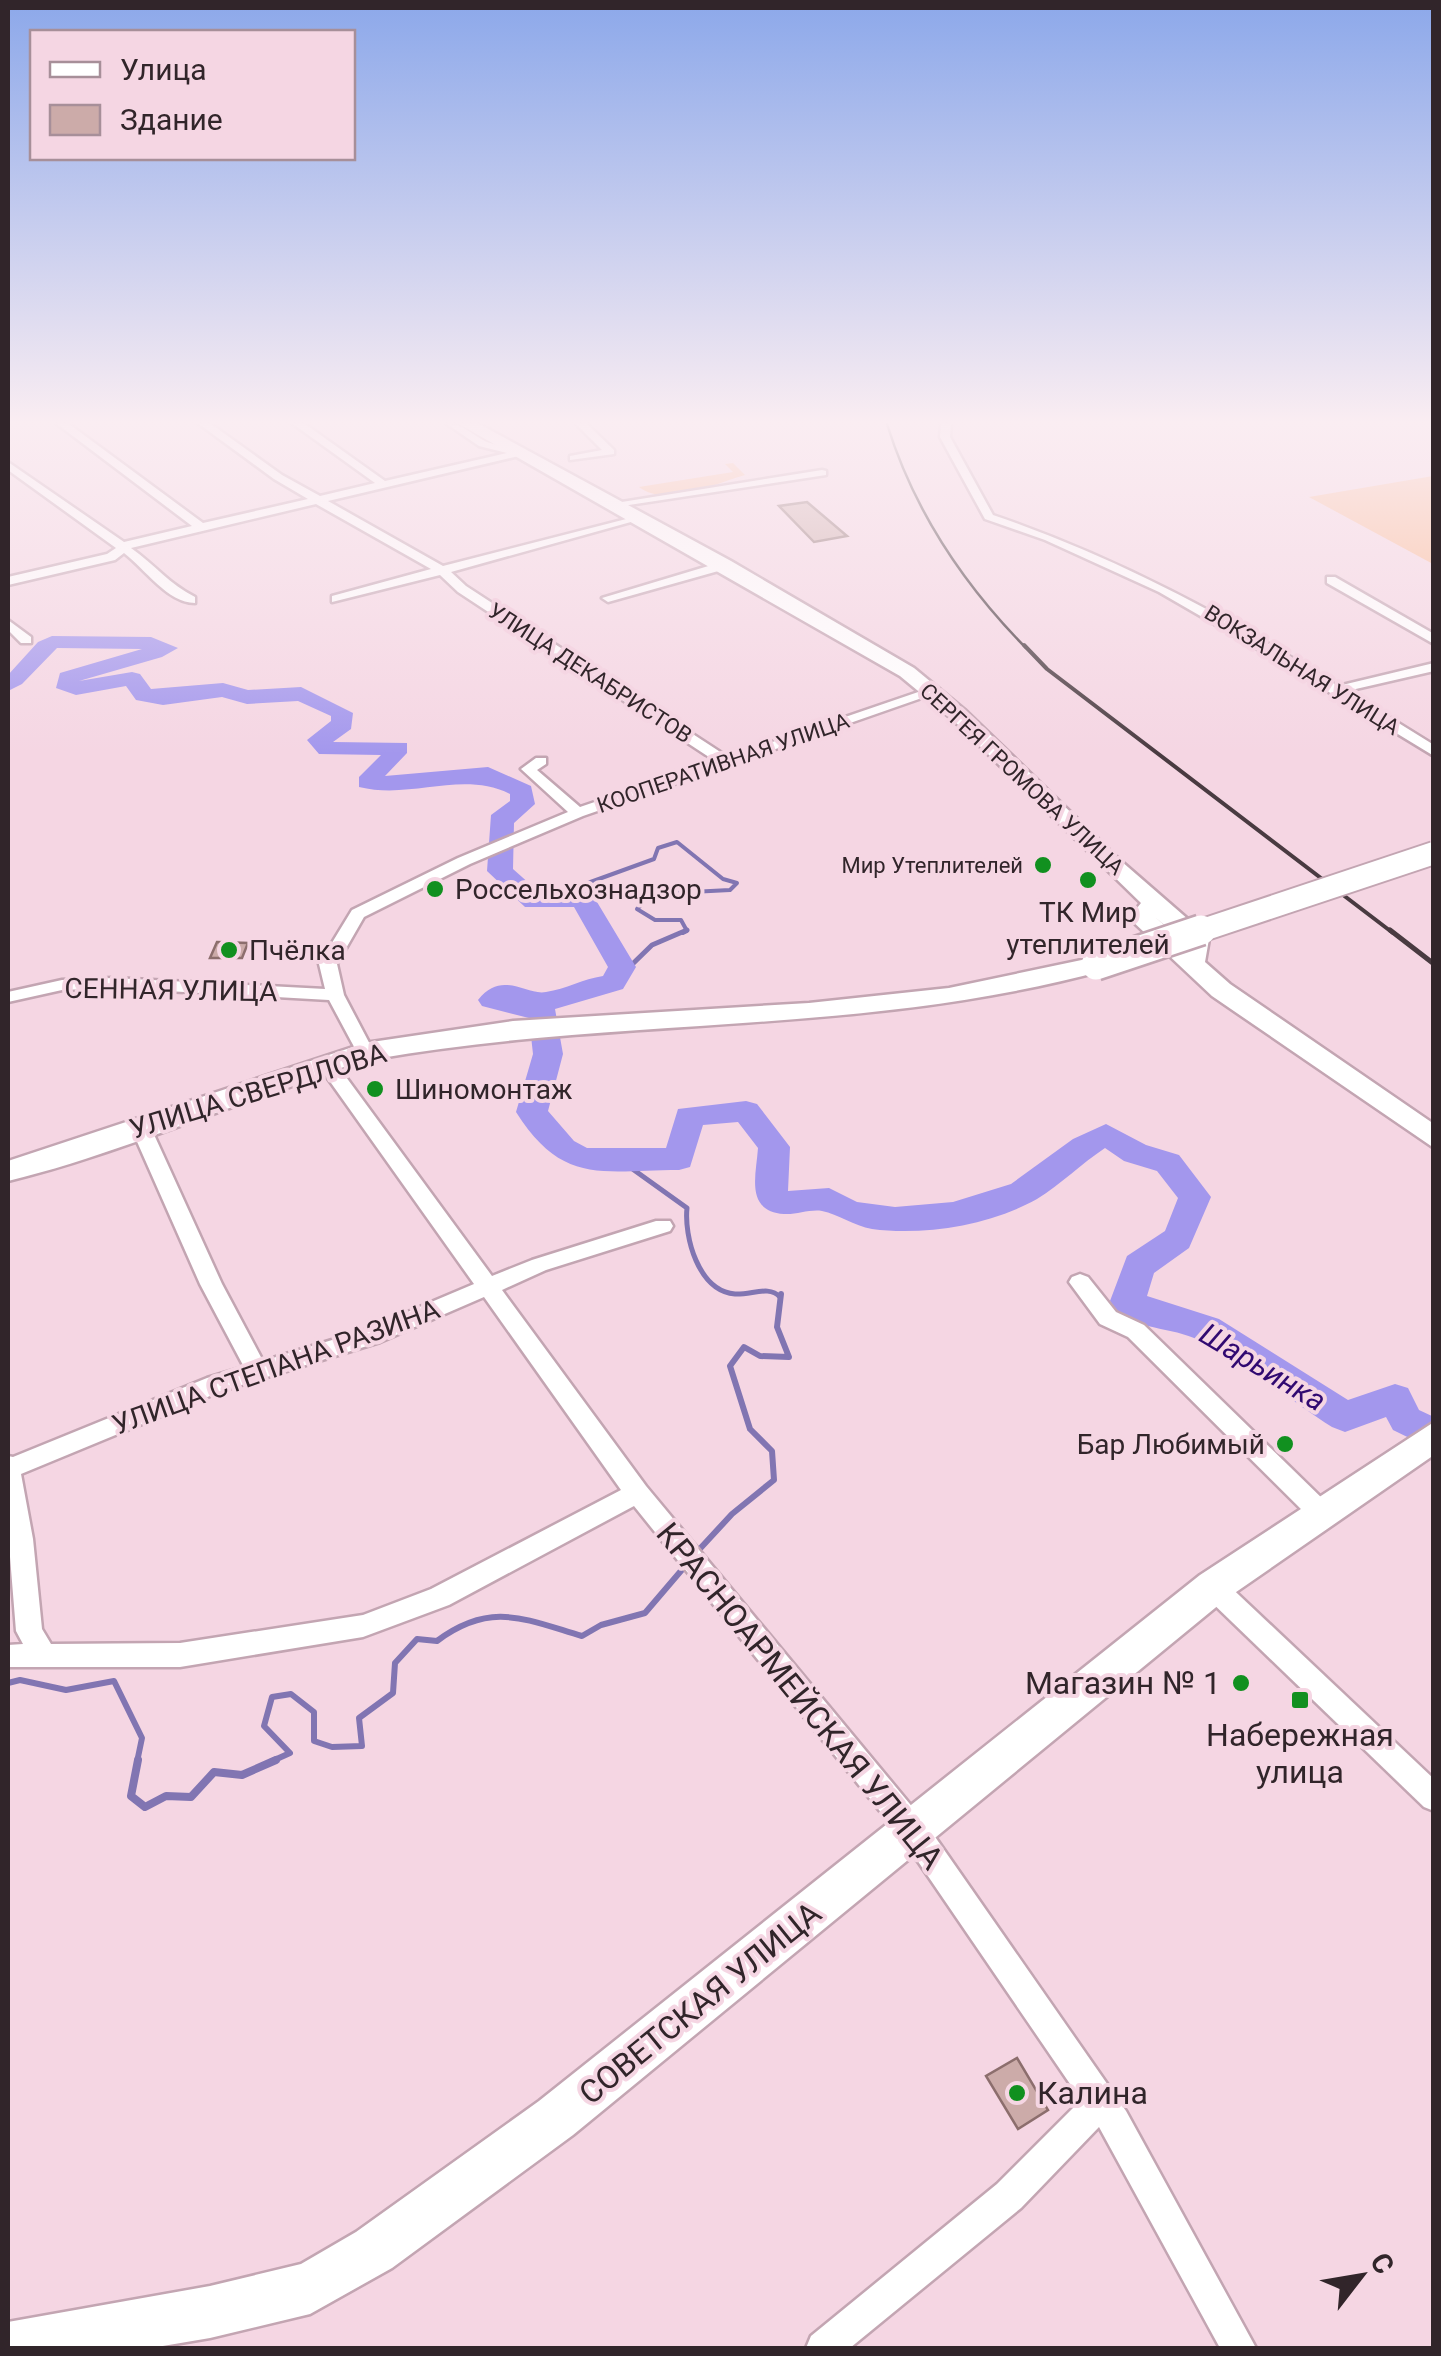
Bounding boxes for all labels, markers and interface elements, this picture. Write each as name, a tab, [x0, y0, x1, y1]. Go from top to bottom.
legend	[30, 30, 355, 160]
text: Улица	[120, 52, 207, 87]
text: Здание	[120, 102, 223, 137]
street label: УЛИЦА ДЕКАБРИСТОВ	[484, 598, 696, 748]
street label: ВОКЗАЛЬНАЯ УЛИЦА	[1200, 600, 1405, 741]
street label: СЕРГЕЯ ГРОМОВА УЛИЦА	[915, 678, 1129, 880]
street label: КООПЕРАТИВНАЯ УЛИЦА	[594, 708, 853, 818]
place label: Мир Утеплителей	[841, 853, 1023, 878]
marker: Мир Утеплителей	[1032, 854, 1054, 876]
marker: ТК Мир утеплителей	[1077, 869, 1099, 891]
place label: Россельхознадзор	[455, 873, 702, 906]
marker: Россельхознадзор	[424, 878, 446, 900]
place label: ТК Мир утеплителей	[1006, 896, 1170, 961]
place label: Пчёлка	[249, 934, 346, 967]
marker: Пчёлка	[218, 939, 240, 961]
street label: СЕННАЯ УЛИЦА	[64, 972, 278, 1008]
street label: УЛИЦА СВЕРДЛОВА	[126, 1036, 390, 1146]
place label: Шиномонтаж	[395, 1073, 573, 1106]
marker: Шиномонтаж	[364, 1078, 386, 1100]
street label: УЛИЦА СТЕПАНА РАЗИНА	[108, 1292, 444, 1442]
water label: Шарьинка	[1194, 1316, 1332, 1418]
place label: Бар Любимый	[1077, 1428, 1265, 1461]
marker: Бар Любимый	[1274, 1433, 1296, 1455]
street label: КРАСНОАРМЕЙСКАЯ УЛИЦА	[648, 1515, 952, 1877]
place label: Магазин № 1	[1025, 1664, 1221, 1702]
marker: Магазин № 1	[1230, 1672, 1252, 1694]
marker: Набережная улица	[1289, 1689, 1311, 1711]
place label: Набережная улица	[1206, 1716, 1394, 1791]
street label: СОВЕТСКАЯ УЛИЦА	[572, 1894, 829, 2112]
place label: Калина	[1037, 2074, 1148, 2112]
marker: Калина	[1006, 2082, 1028, 2104]
north arrow	[1311, 2226, 1411, 2326]
text: С	[1363, 2247, 1401, 2280]

